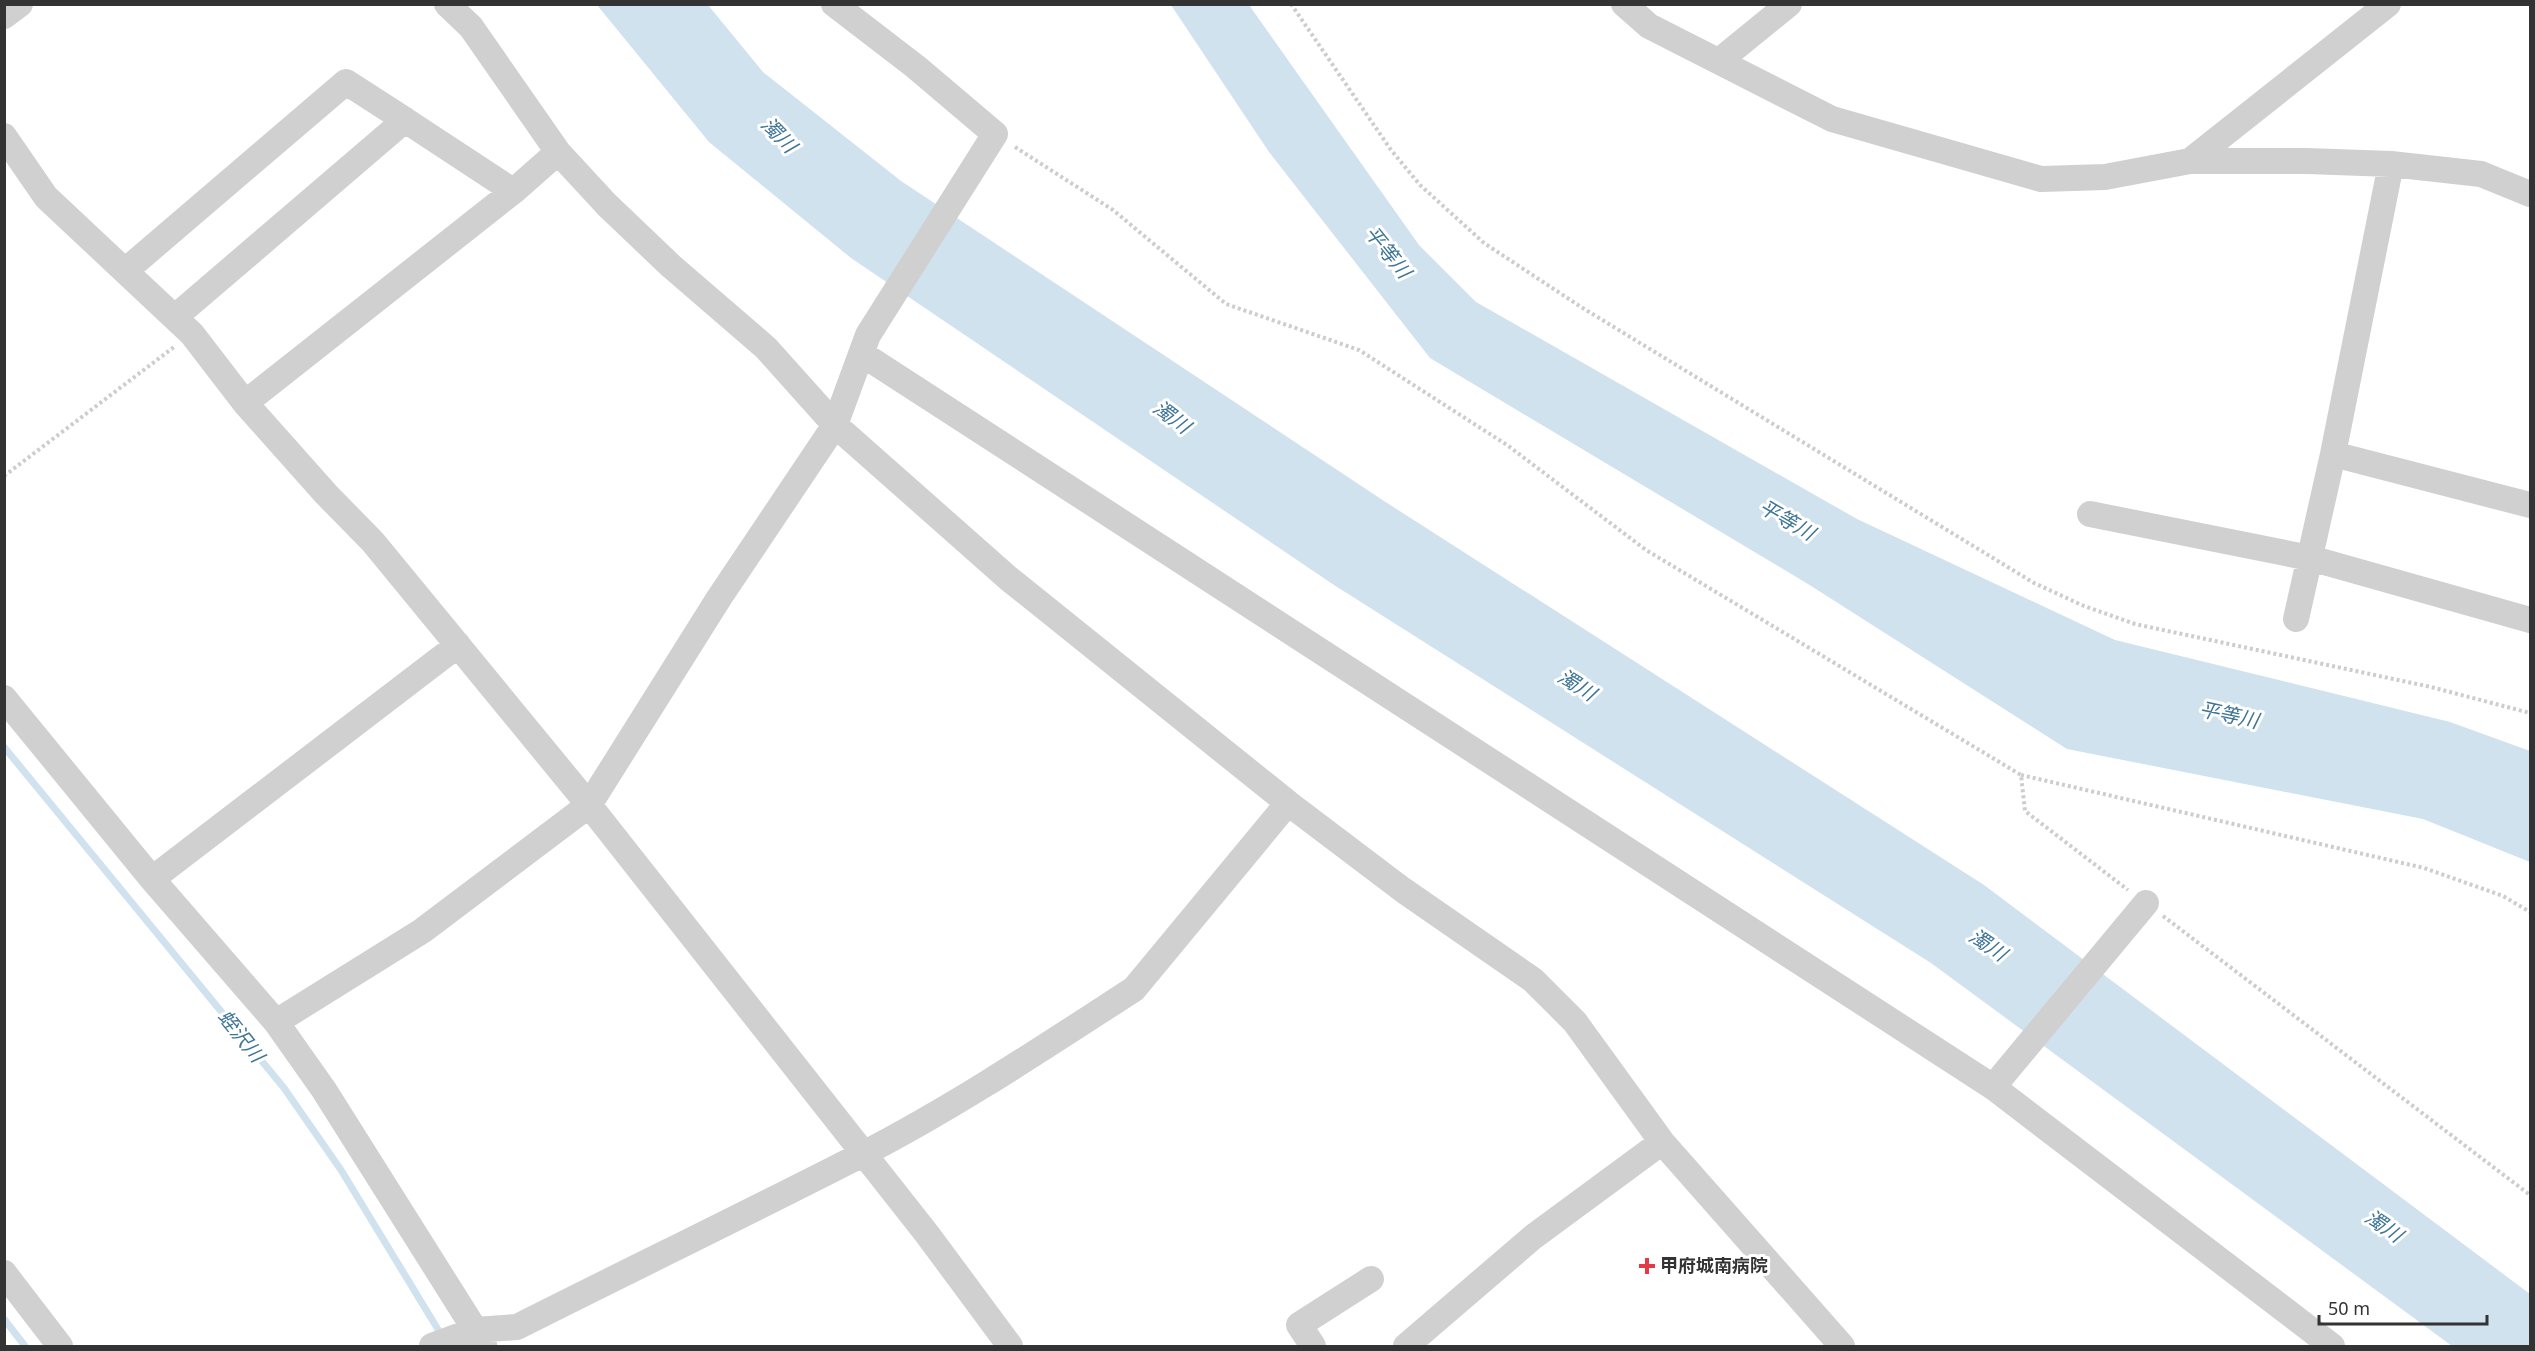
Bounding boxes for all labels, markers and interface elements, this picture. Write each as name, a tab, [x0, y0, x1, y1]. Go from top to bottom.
water label: 濁川	[756, 111, 804, 160]
water label: 平等川	[1359, 220, 1419, 285]
water label: 濁川	[1148, 394, 1198, 441]
water label: 平等川	[1755, 493, 1822, 547]
water label: 濁川	[1553, 663, 1603, 708]
water label: 平等川	[2197, 695, 2263, 734]
water label: 濁川	[1964, 922, 2014, 968]
water label: 蛭沢川	[212, 1004, 272, 1069]
water label: 濁川	[2360, 1203, 2410, 1249]
place label: 甲府城南病院	[1660, 1253, 1768, 1277]
marker: 甲府城南病院	[1638, 1257, 1656, 1275]
scale bar	[2319, 1288, 2487, 1326]
text: 50 m	[2328, 1296, 2370, 1320]

